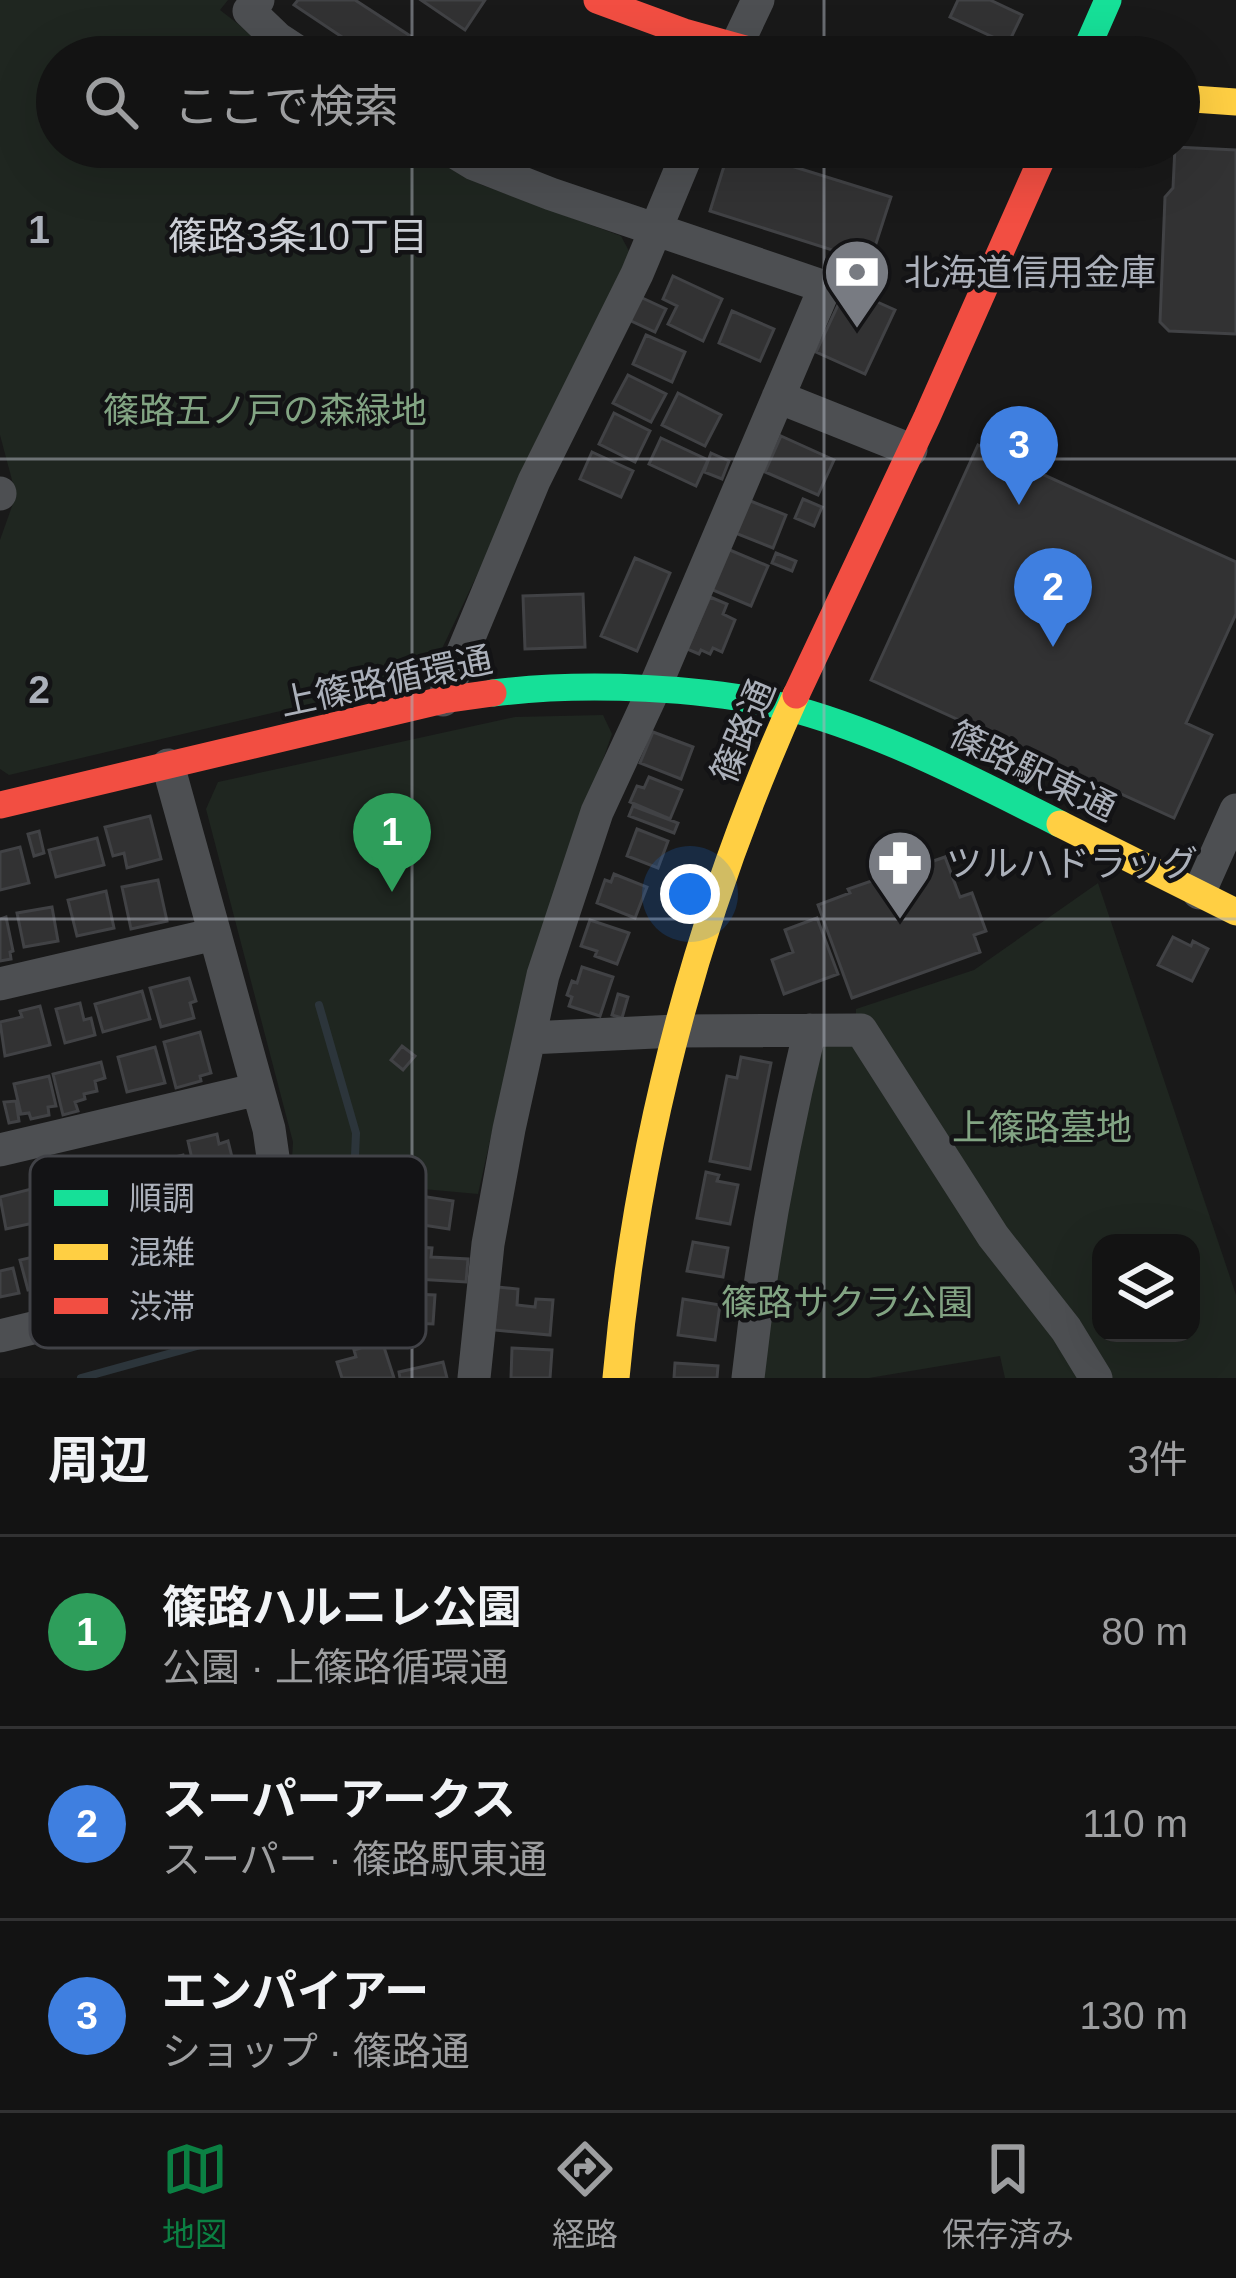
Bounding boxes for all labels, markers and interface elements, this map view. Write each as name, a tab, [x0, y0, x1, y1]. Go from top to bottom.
search box	[36, 36, 1200, 168]
icon: search	[78, 69, 144, 135]
text: ここで検索	[174, 81, 399, 132]
text: 1	[28, 208, 50, 251]
district label: 篠路3条10丁目	[168, 215, 428, 258]
bank icon: 北海道信用金庫	[822, 237, 892, 331]
place label: 北海道信用金庫	[904, 252, 1156, 293]
park label: 篠路五ノ戸の森緑地	[103, 390, 427, 431]
pin: 3	[980, 406, 1058, 505]
pin: 2	[1014, 548, 1092, 647]
street label: 上篠路循環通	[276, 638, 496, 724]
text: 2	[28, 668, 50, 711]
street label: 篠路通	[703, 673, 783, 789]
street label: 篠路駅東通	[943, 713, 1123, 829]
pin: 1	[353, 793, 431, 892]
pharmacy icon: ツルハドラッグ	[865, 828, 935, 922]
place label: ツルハドラッグ	[946, 843, 1198, 884]
your location	[660, 864, 720, 924]
park label: 上篠路墓地	[952, 1107, 1132, 1148]
legend	[30, 1156, 426, 1348]
text: 順調	[129, 1180, 195, 1217]
text: 混雑	[129, 1234, 195, 1271]
map controls	[1092, 1234, 1200, 1342]
button: layers	[1092, 1234, 1200, 1342]
park label: 篠路サクラ公園	[721, 1282, 973, 1323]
text: 渋滞	[129, 1288, 195, 1325]
text: 周辺	[48, 1432, 150, 1489]
text: 3件	[1127, 1438, 1188, 1481]
text: 篠路ハルニレ公園	[162, 1582, 522, 1633]
text: 1	[76, 1610, 98, 1653]
text: 80 m	[1101, 1610, 1188, 1653]
text: 公園 · 上篠路循環通	[162, 1646, 509, 1689]
text: スーパーアークス	[162, 1774, 516, 1825]
text: 2	[76, 1802, 98, 1845]
text: 110 m	[1083, 1802, 1188, 1845]
text: スーパー · 篠路駅東通	[162, 1838, 547, 1881]
text: エンパイアー	[162, 1966, 429, 2017]
text: 3	[76, 1994, 98, 2037]
text: 130 m	[1080, 1994, 1188, 2037]
text: ショップ · 篠路通	[162, 2030, 470, 2073]
tab: 地図	[162, 2136, 228, 2256]
tab: 経路	[552, 2136, 618, 2256]
tab: 保存済み	[942, 2136, 1074, 2256]

